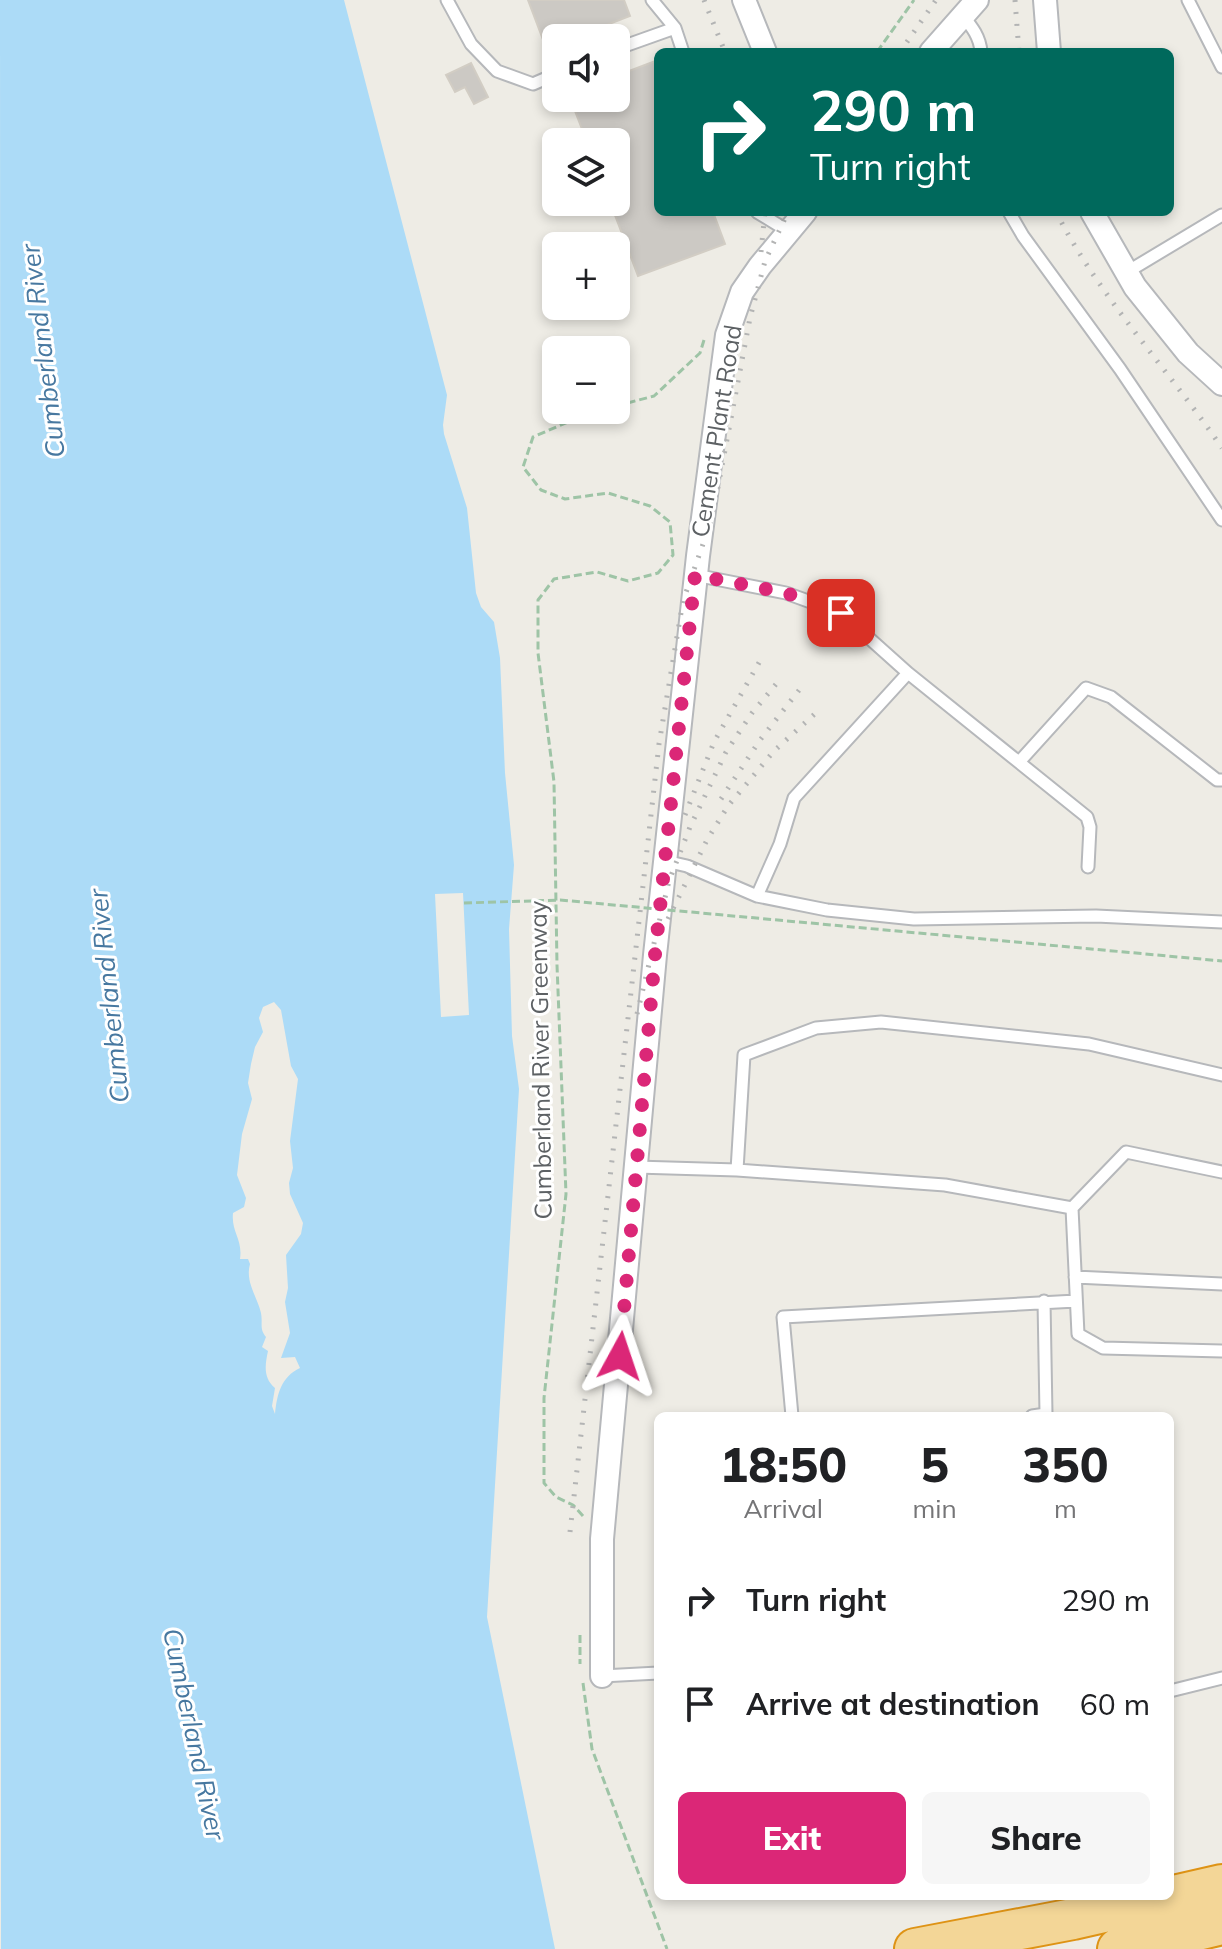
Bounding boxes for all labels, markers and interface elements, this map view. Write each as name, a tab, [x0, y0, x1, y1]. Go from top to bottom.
map controls	[542, 24, 630, 424]
button: sound	[542, 24, 630, 112]
text: 290 m	[810, 75, 977, 145]
icon: right	[678, 80, 782, 184]
button: layers	[542, 128, 630, 216]
text: Turn right	[810, 144, 971, 189]
button: +	[542, 232, 630, 320]
water label: Cumberland River	[13, 241, 72, 460]
street label: Cement Plant Road	[684, 322, 748, 539]
button: −	[542, 336, 630, 424]
pin	[807, 579, 875, 647]
icon: arrive	[819, 591, 863, 635]
water label: Cumberland River	[81, 886, 136, 1105]
street label: Cumberland River Greenway	[522, 900, 558, 1220]
position arrow	[578, 1314, 662, 1398]
text: 18:50	[719, 1434, 847, 1494]
text: 5	[920, 1434, 949, 1494]
text: 350	[1022, 1434, 1109, 1494]
text: Arrival	[743, 1492, 823, 1525]
text: min	[913, 1492, 957, 1525]
text: m	[1054, 1492, 1077, 1525]
icon: right	[678, 1578, 722, 1622]
text: Turn right	[746, 1581, 886, 1619]
text: 290 m	[1062, 1581, 1150, 1619]
water label: Cumberland River	[156, 1625, 233, 1844]
icon: arrive	[678, 1682, 722, 1726]
text: Arrive at destination	[746, 1685, 1040, 1723]
text: 60 m	[1080, 1685, 1150, 1723]
button: Exit	[678, 1792, 906, 1884]
button: Share	[922, 1792, 1150, 1884]

